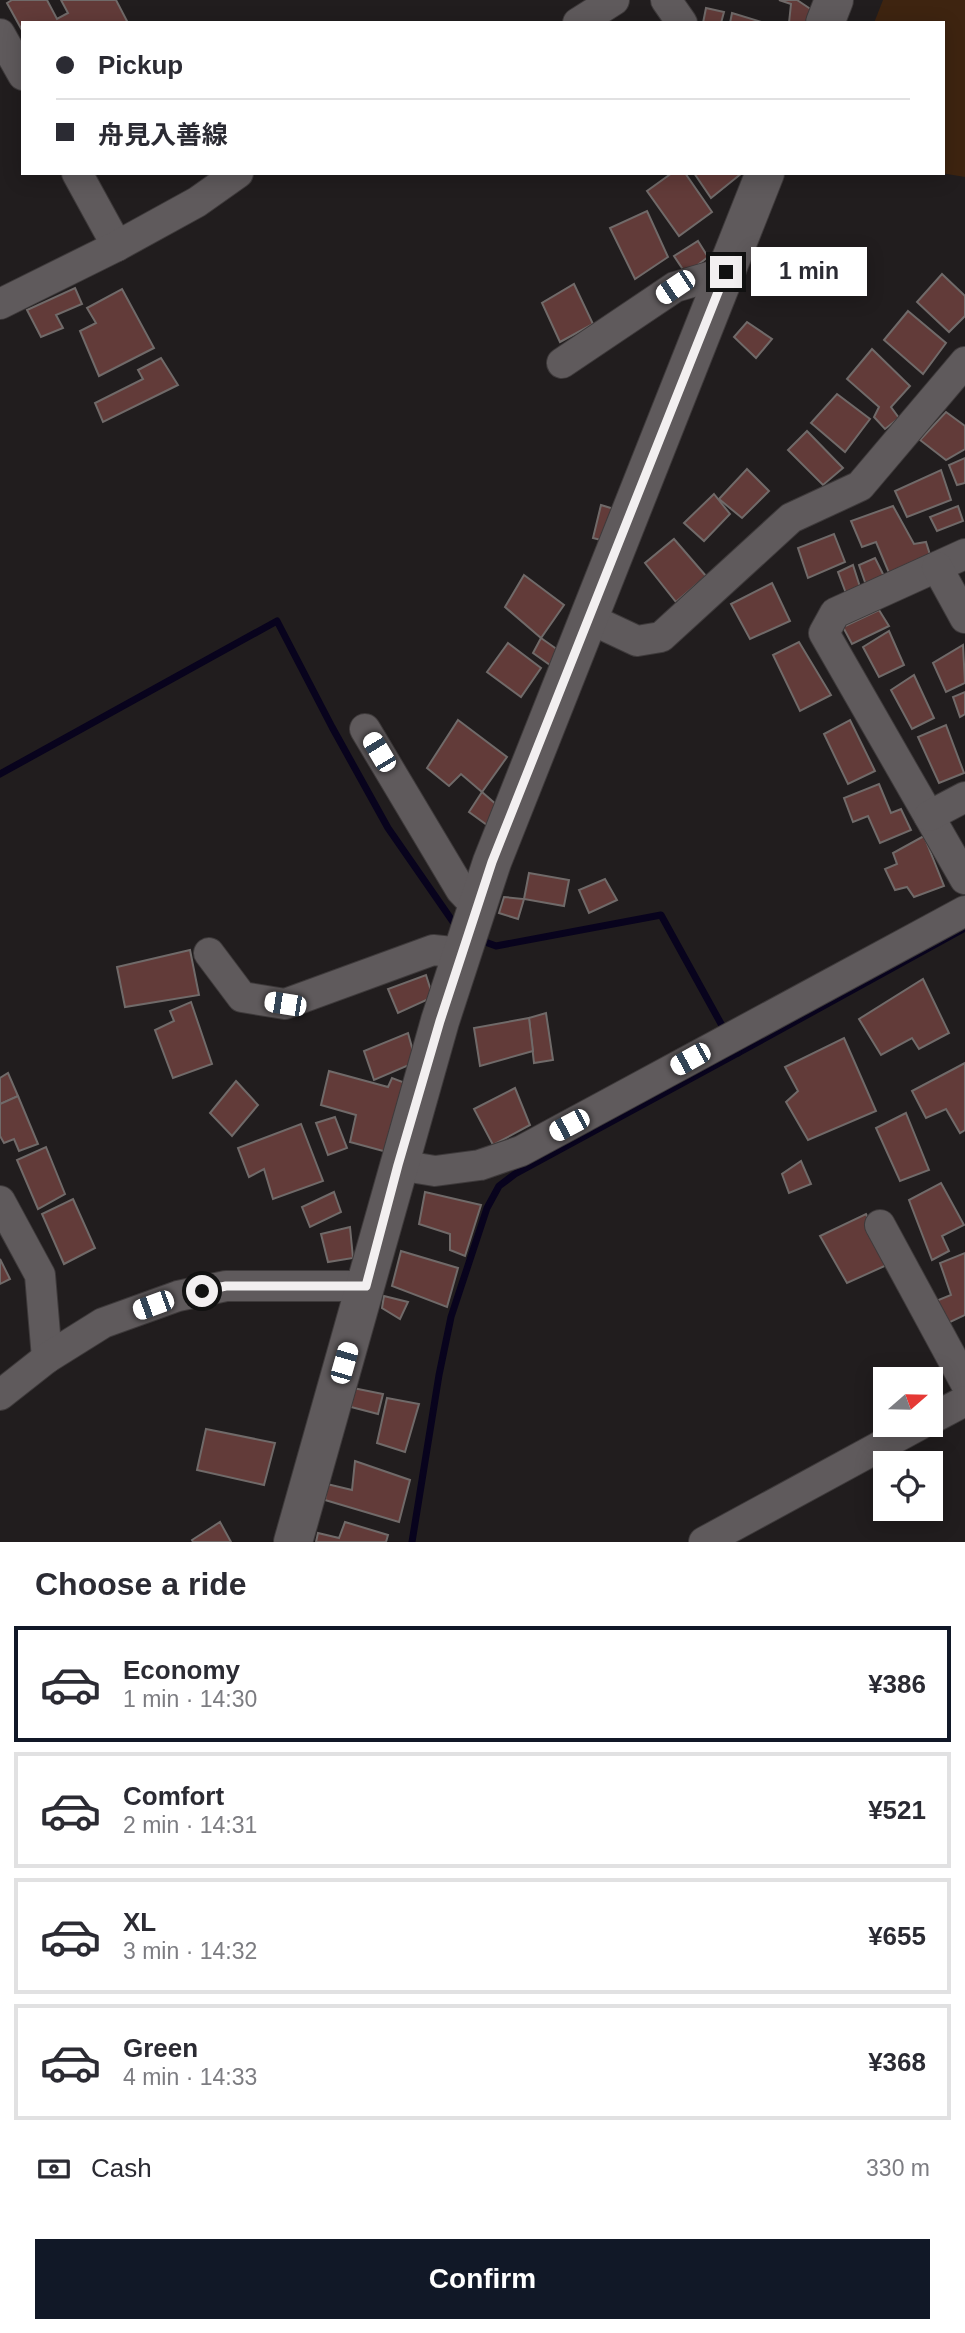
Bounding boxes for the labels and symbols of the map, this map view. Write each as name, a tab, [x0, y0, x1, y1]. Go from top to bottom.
callout: 1 min	[750, 247, 866, 296]
route end	[710, 256, 742, 288]
car	[652, 267, 699, 307]
car	[360, 729, 399, 775]
car	[263, 990, 308, 1018]
car	[667, 1040, 714, 1078]
car	[546, 1106, 593, 1144]
route start	[186, 1275, 218, 1307]
car	[130, 1288, 177, 1322]
car	[329, 1340, 360, 1386]
north arrow	[873, 1367, 943, 1437]

